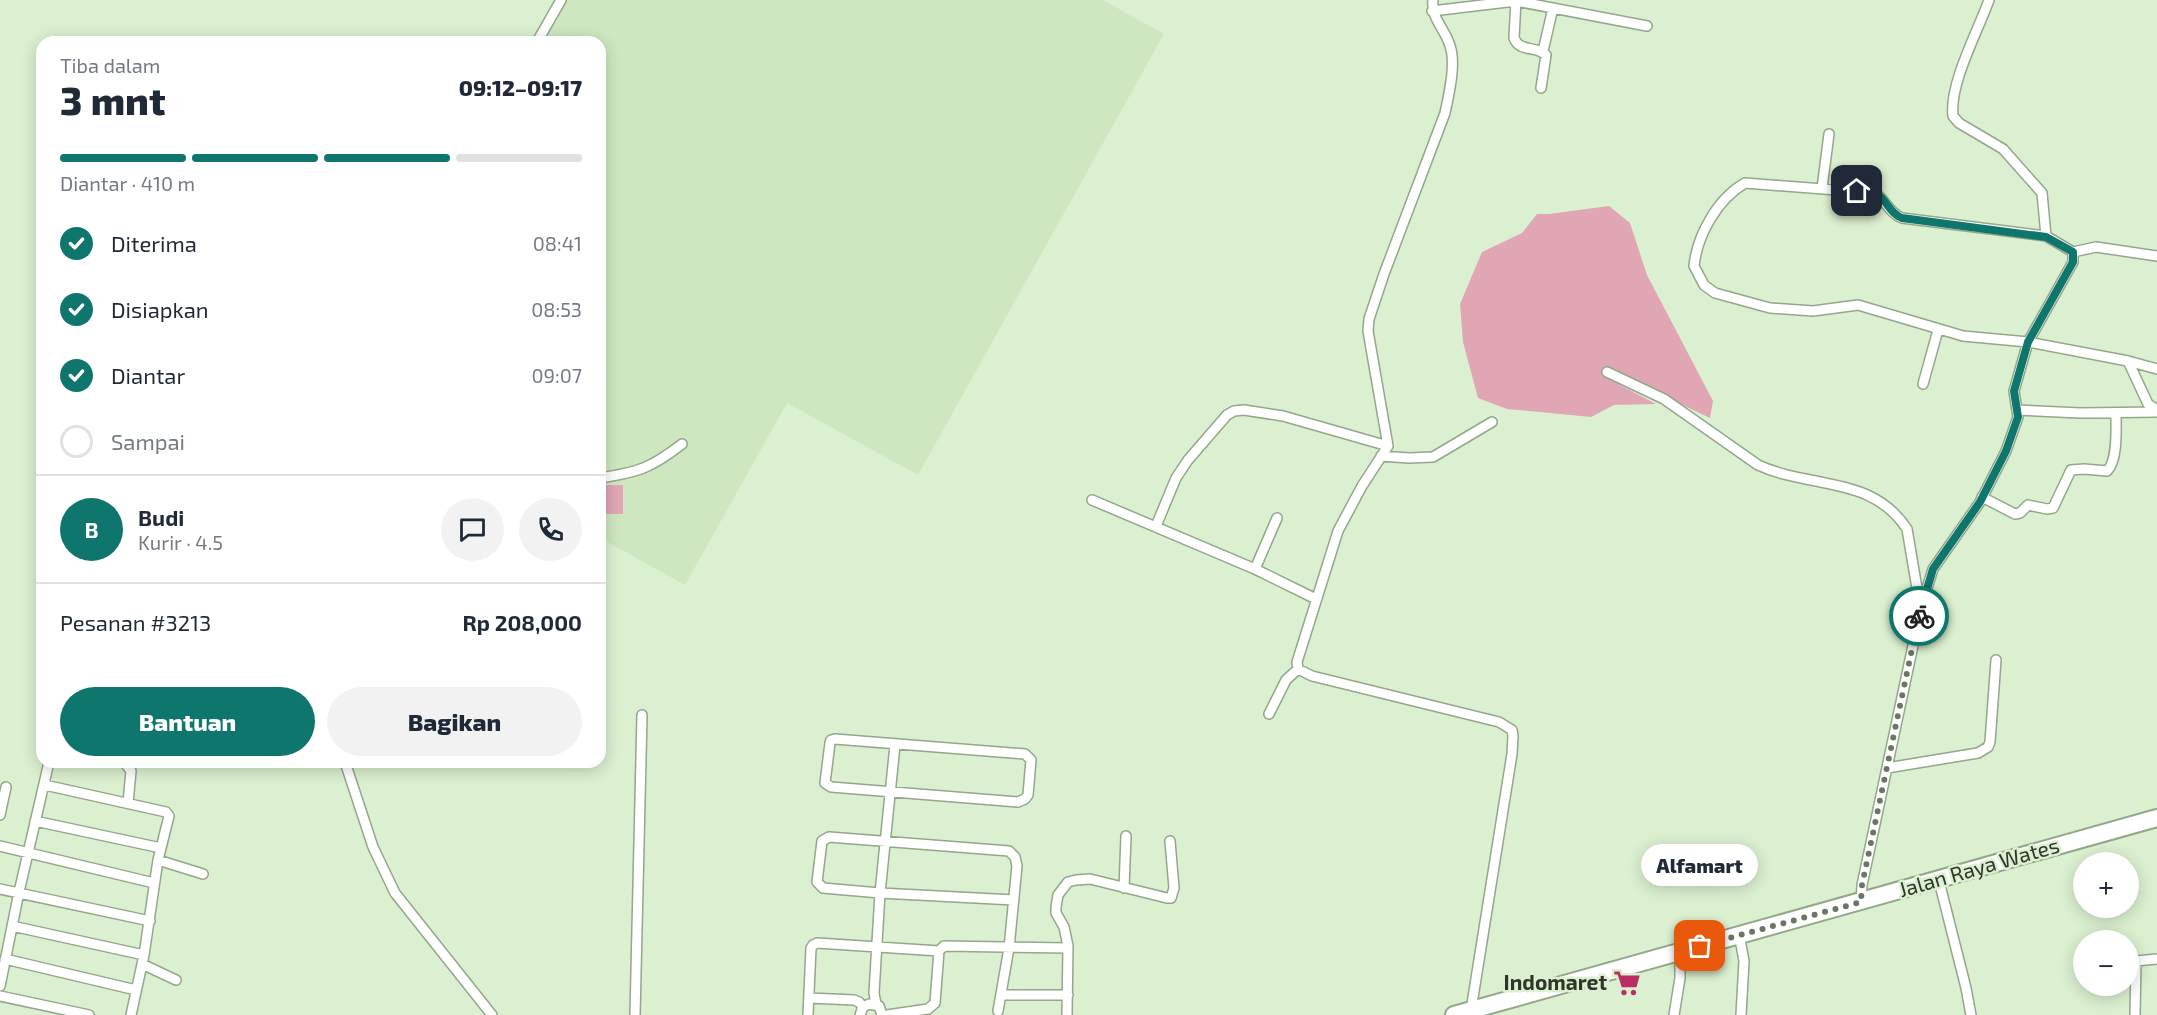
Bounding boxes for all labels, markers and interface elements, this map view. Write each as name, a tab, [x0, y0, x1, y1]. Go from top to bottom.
text: Tiba dalam	[60, 53, 160, 77]
text: 09:12–09:17	[459, 74, 582, 100]
text: 3 mnt	[60, 76, 166, 123]
pin	[1831, 165, 1882, 216]
text: Diantar · 410 m	[60, 171, 195, 195]
icon: home	[1840, 174, 1873, 207]
icon: check	[60, 227, 93, 260]
text: Diterima	[111, 230, 197, 256]
text: 08:41	[533, 231, 582, 255]
icon: check	[60, 293, 93, 326]
text: Disiapkan	[111, 296, 209, 322]
text: 08:53	[531, 297, 582, 321]
icon: check	[60, 359, 93, 392]
text: Diantar	[111, 362, 185, 388]
text: 09:07	[531, 363, 582, 387]
text: Sampai	[111, 428, 185, 454]
button: chat	[441, 498, 504, 561]
button: phone	[519, 498, 582, 561]
text: Budi	[138, 504, 184, 530]
text: B	[84, 516, 99, 542]
text: Kurir · 4.5	[138, 530, 223, 554]
courier	[1889, 586, 1949, 646]
icon: bike	[1903, 600, 1936, 633]
text: Pesanan #3213	[60, 609, 211, 635]
text: Rp 208,000	[462, 609, 582, 635]
button: Bantuan	[60, 687, 315, 756]
button: Bagikan	[327, 687, 582, 756]
street label: Jalan Raya Wates	[1895, 832, 2062, 901]
callout: Alfamart	[1642, 844, 1758, 886]
map controls	[2073, 852, 2139, 996]
button: +	[2073, 852, 2139, 918]
text: Alfamart	[1656, 853, 1743, 877]
pin	[1674, 920, 1725, 971]
icon: bag	[1683, 929, 1716, 962]
button: −	[2073, 930, 2139, 996]
supermarket icon: Indomaret	[1612, 968, 1642, 998]
place label: Indomaret	[1504, 969, 1607, 994]

